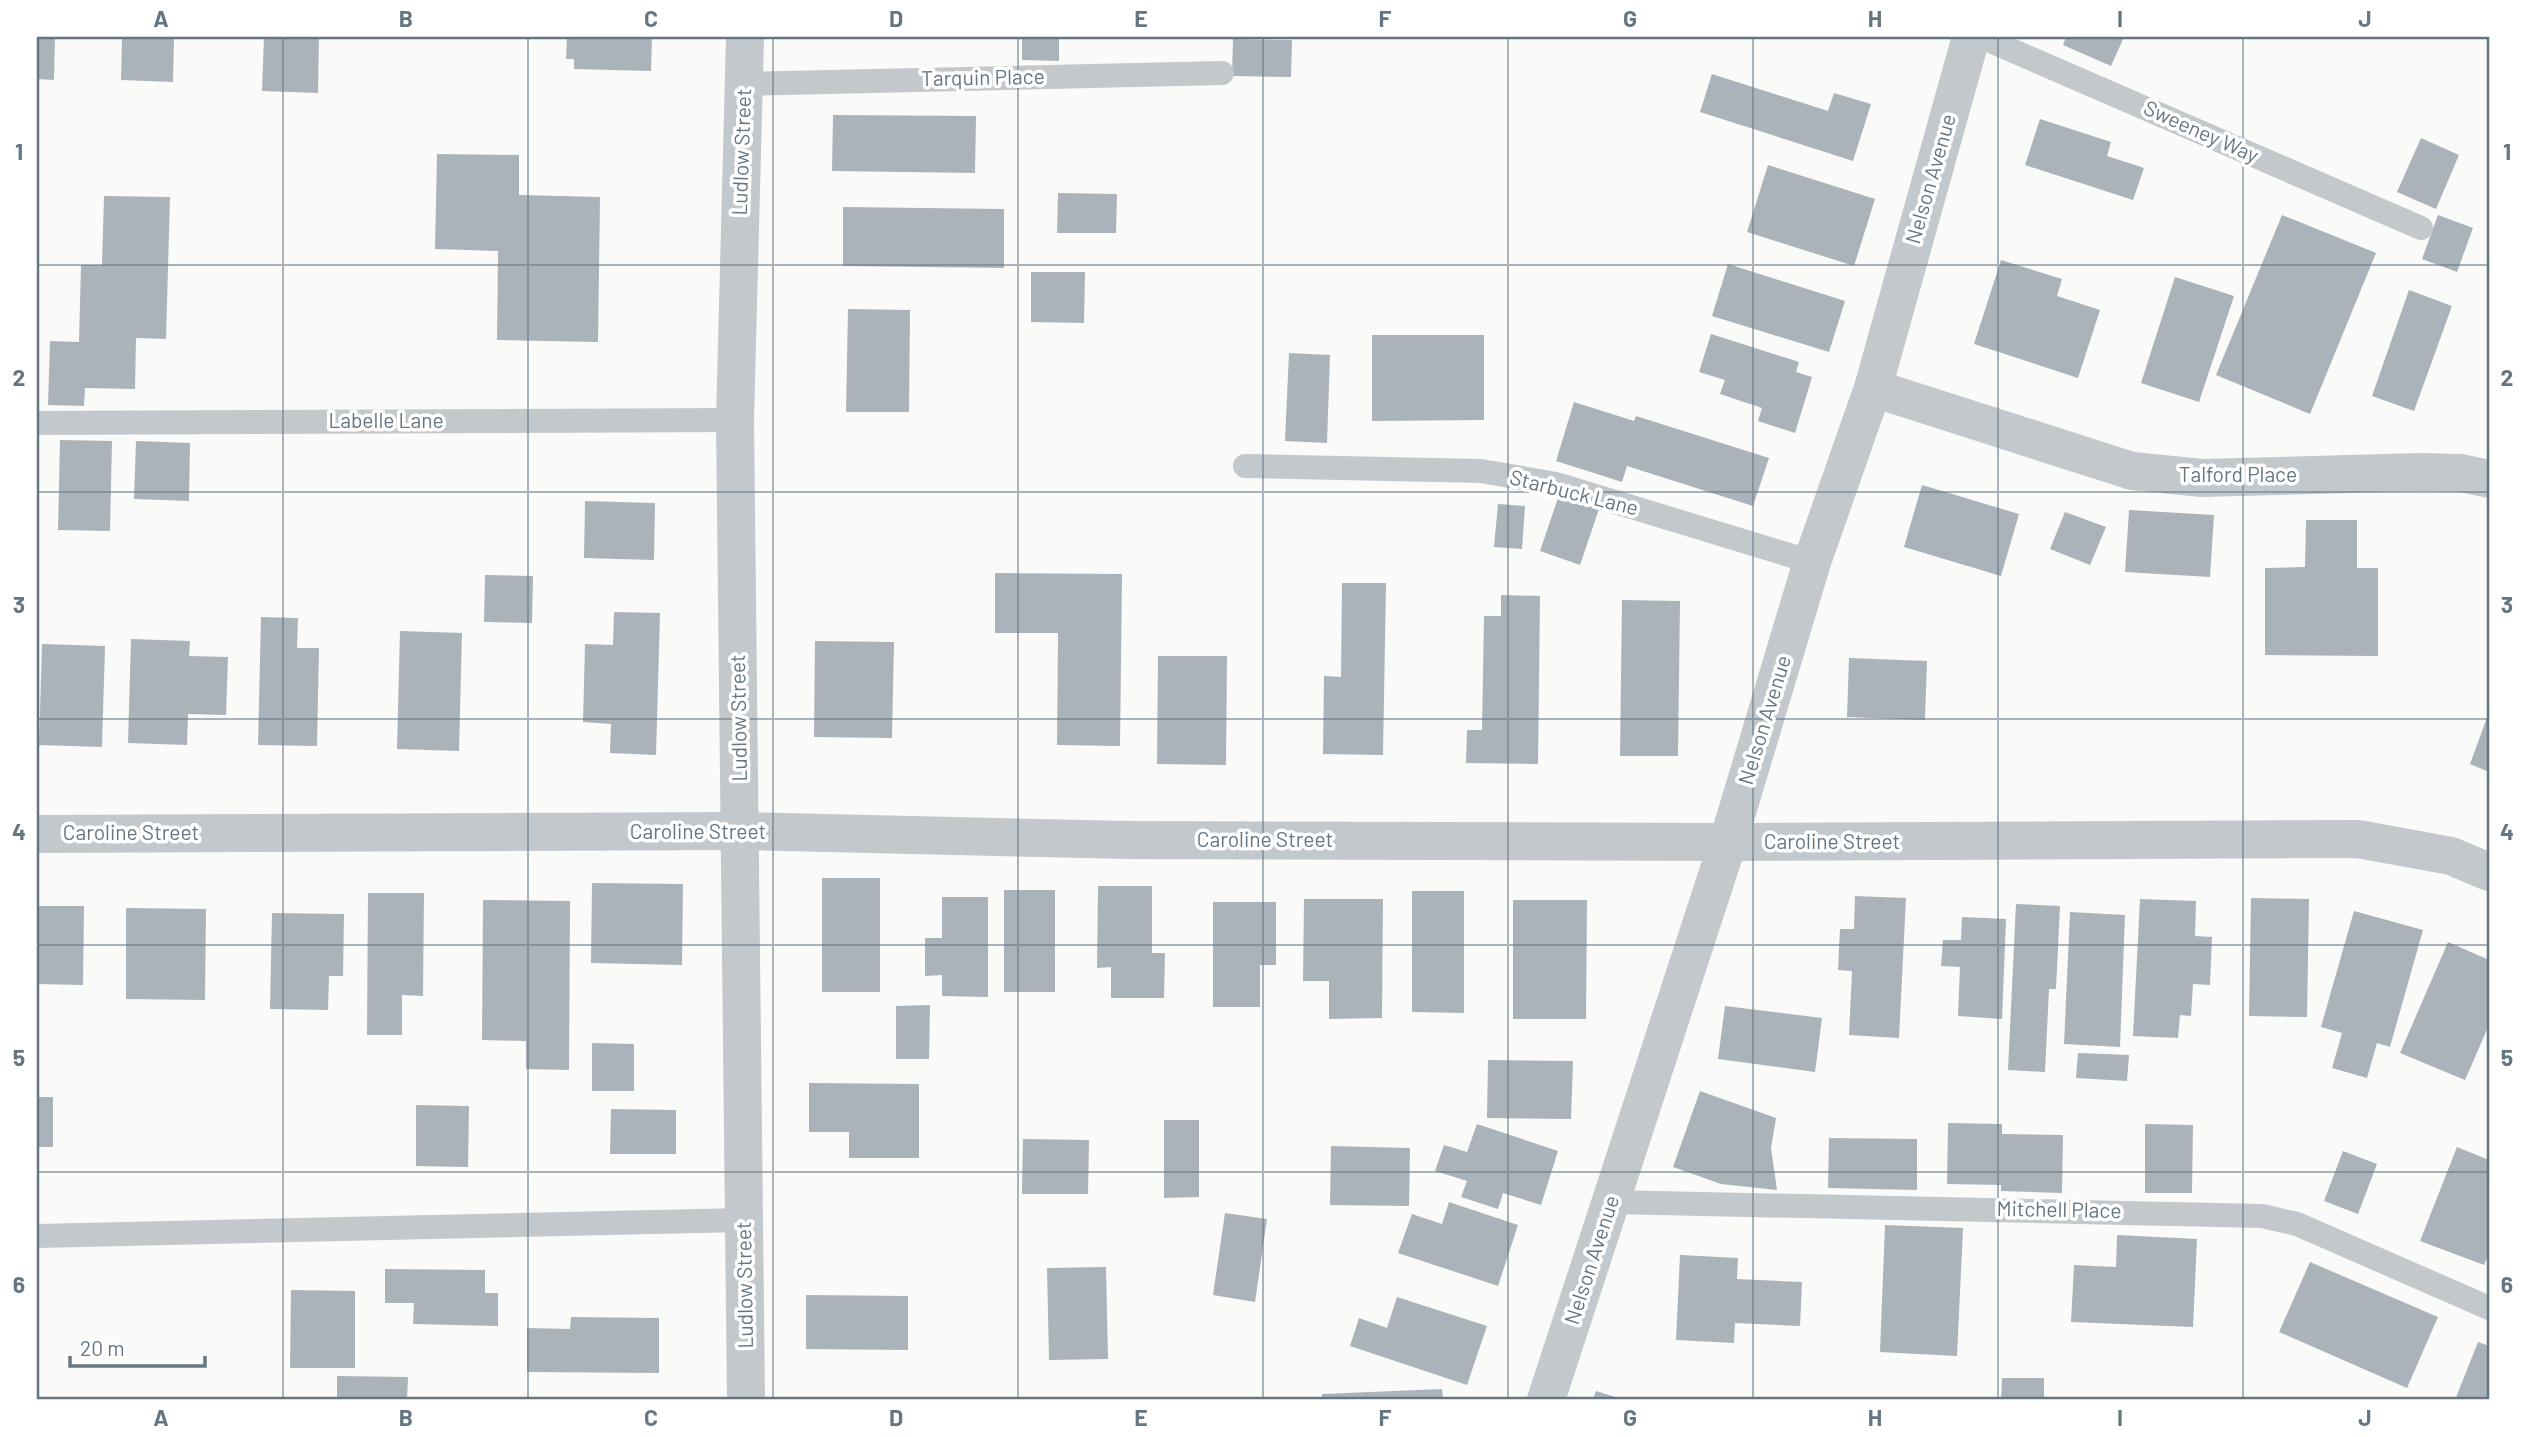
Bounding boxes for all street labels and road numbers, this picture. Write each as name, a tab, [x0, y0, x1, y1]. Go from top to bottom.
street label: Tarquin Place	[921, 63, 1045, 90]
street label: Ludlow Street	[726, 88, 755, 216]
street label: Sweeney Way	[2140, 94, 2263, 167]
street label: Nelson Avenue	[1899, 111, 1960, 246]
street label: Labelle Lane	[328, 407, 444, 432]
street label: Talford Place	[2179, 461, 2297, 486]
street label: Starbuck Lane	[1507, 463, 1641, 520]
street label: Nelson Avenue	[1732, 652, 1795, 787]
street label: Ludlow Street	[724, 654, 751, 782]
street label: Caroline Street	[630, 818, 766, 843]
street label: Caroline Street	[63, 819, 199, 844]
street label: Caroline Street	[1197, 826, 1333, 851]
street label: Caroline Street	[1764, 828, 1900, 853]
street label: Nelson Avenue	[1558, 1192, 1623, 1327]
street label: Mitchell Place	[1996, 1195, 2122, 1222]
street label: Ludlow Street	[730, 1221, 757, 1349]

